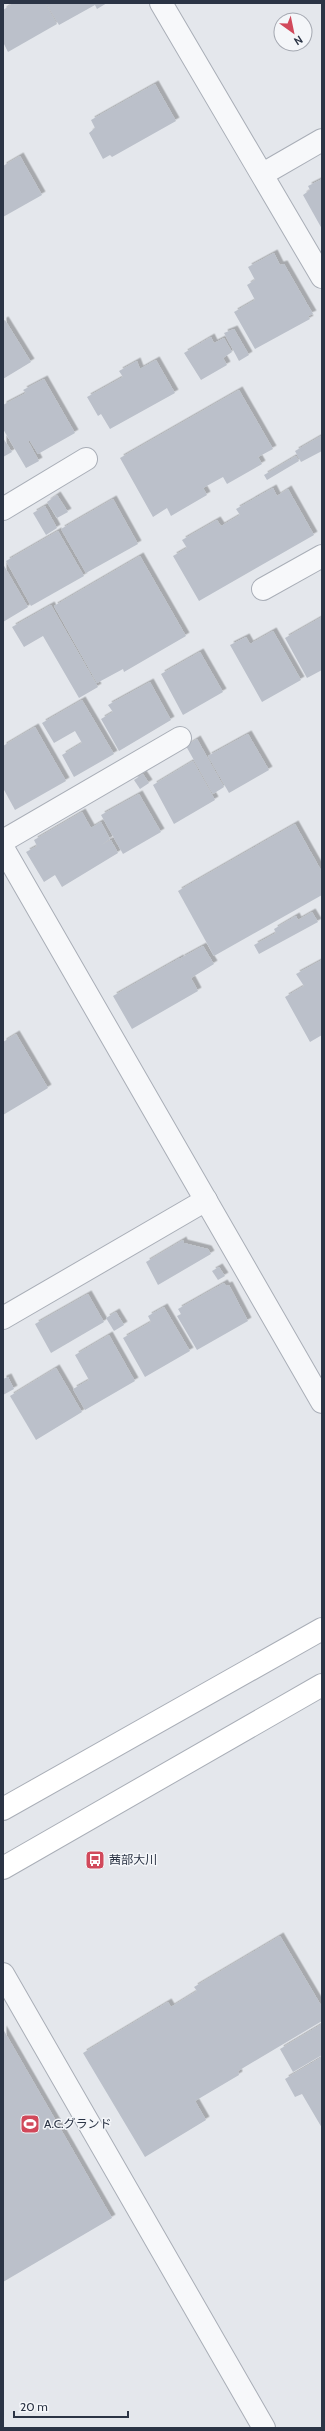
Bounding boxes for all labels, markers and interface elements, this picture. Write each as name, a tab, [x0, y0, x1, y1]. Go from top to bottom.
north arrow	[273, 12, 313, 52]
text: N	[291, 32, 306, 48]
bus stop icon: 茜部大川	[84, 1849, 106, 1871]
place label: 茜部大川	[109, 1852, 157, 1867]
sports icon: A.C.グランド	[19, 2113, 41, 2135]
place label: A.C.グランド	[44, 2116, 112, 2131]
scale bar	[14, 2393, 128, 2419]
text: 20 m	[20, 2399, 48, 2414]

